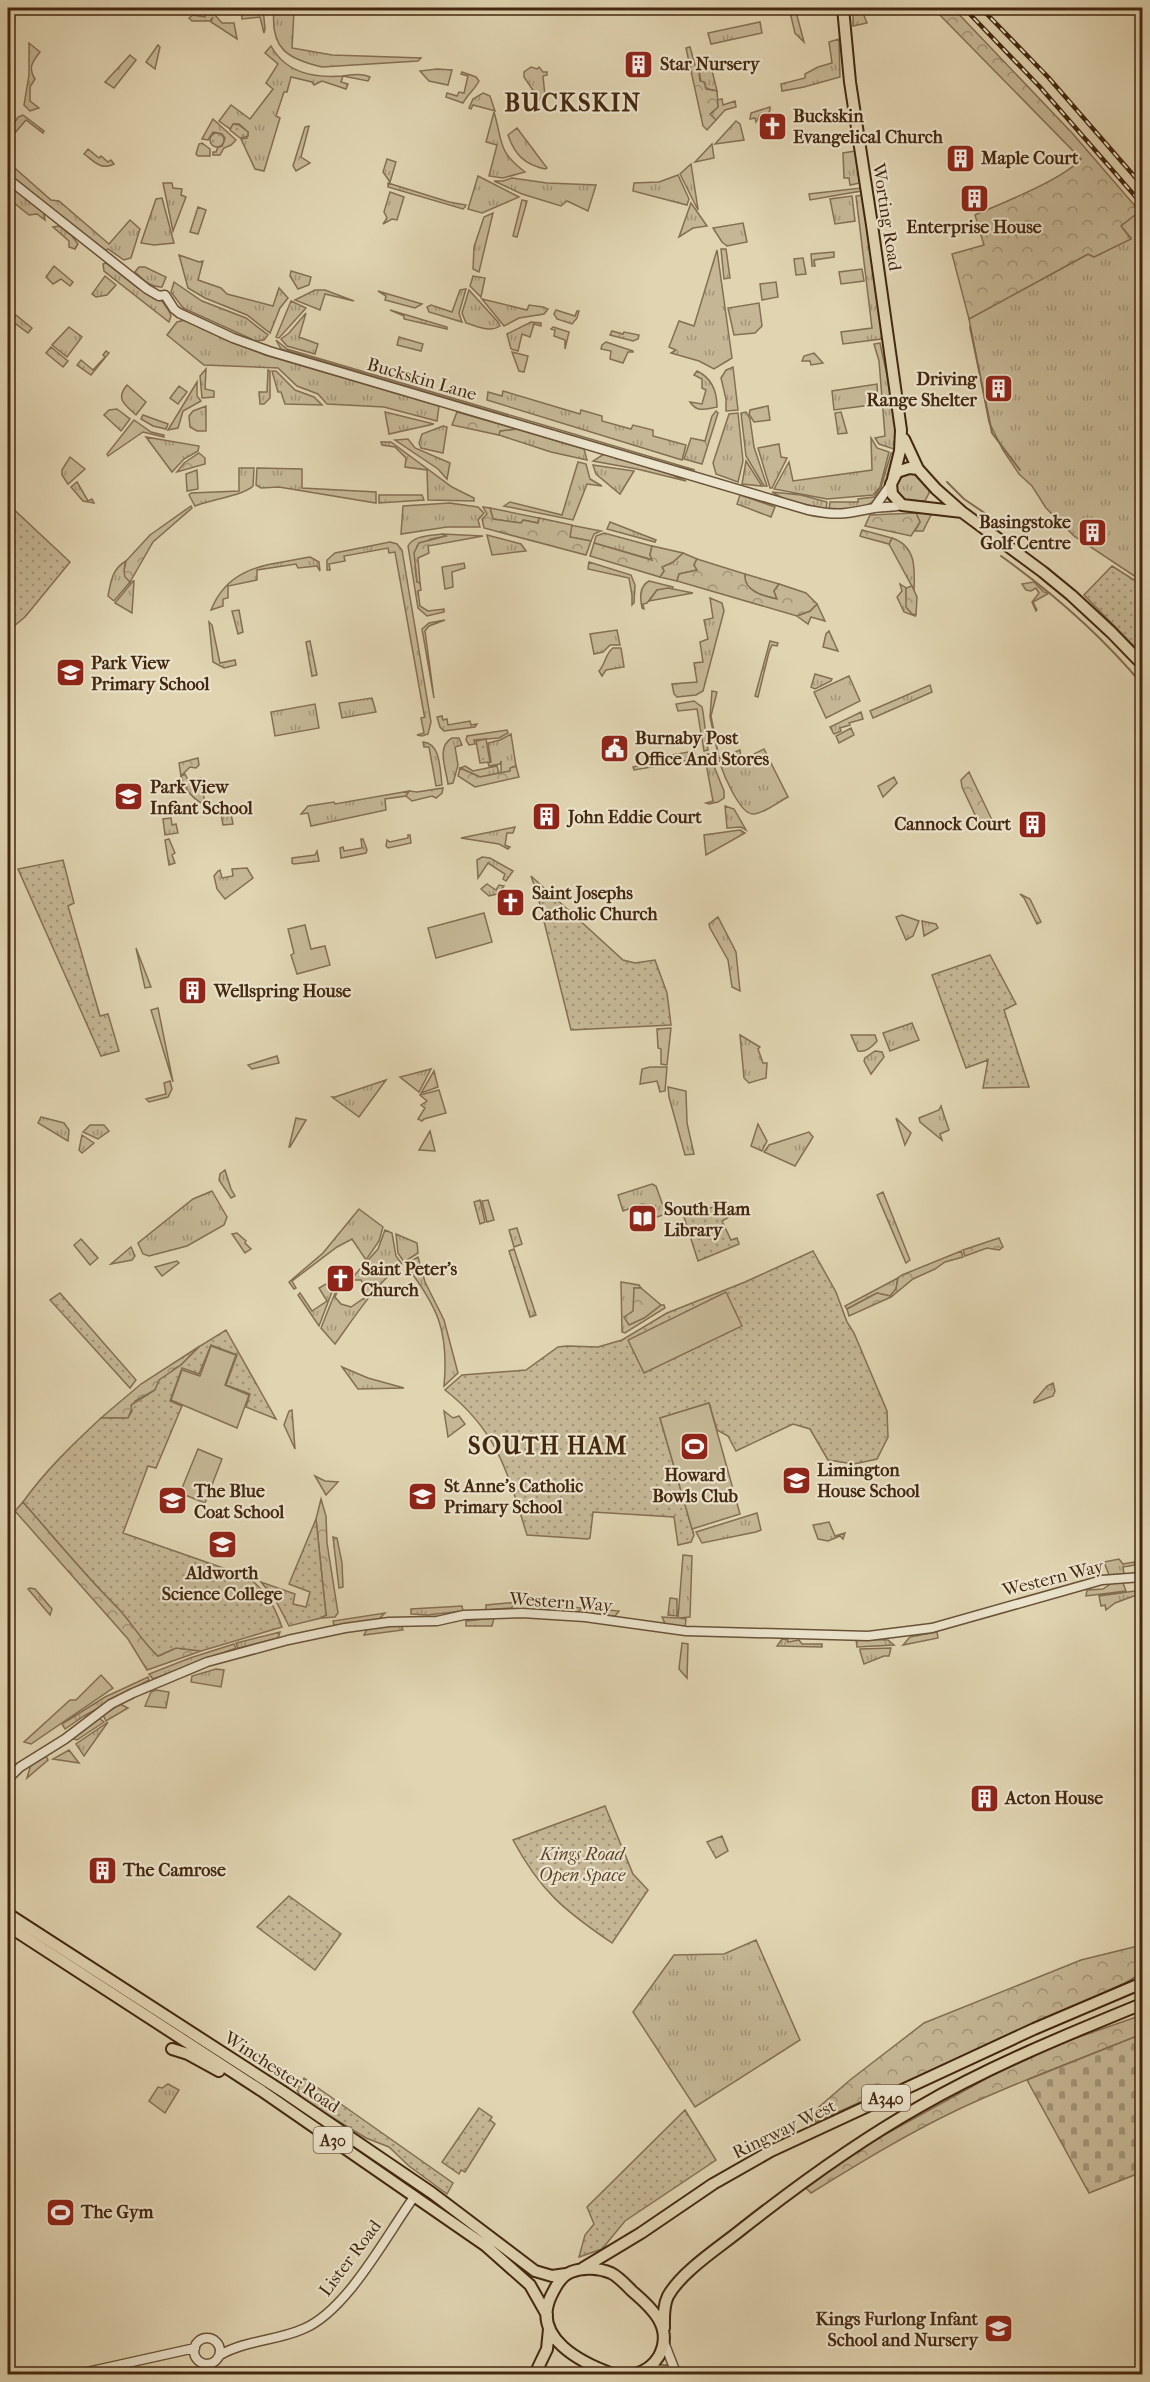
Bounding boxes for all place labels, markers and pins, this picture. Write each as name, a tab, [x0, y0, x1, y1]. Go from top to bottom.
building icon: Star Nursery	[623, 48, 655, 80]
place label: Star Nursery	[660, 54, 761, 75]
place label: Buckskin Evangelical Church	[793, 106, 944, 148]
church icon: Buckskin Evangelical Church	[756, 110, 788, 142]
building icon: Maple Court	[944, 142, 976, 174]
place label: Maple Court	[980, 148, 1079, 169]
building icon: Enterprise House	[958, 182, 990, 214]
place label: Enterprise House	[906, 217, 1042, 238]
place label: Driving Range Shelter	[867, 369, 978, 411]
building icon: Driving Range Shelter	[982, 373, 1014, 405]
place label: Basingstoke Golf Centre	[979, 512, 1071, 554]
building icon: Basingstoke Golf Centre	[1076, 516, 1108, 548]
place label: Park View Primary School	[91, 653, 211, 695]
school or university icon: Park View Primary School	[54, 657, 86, 689]
place label: Burnaby Post Office And Stores	[635, 728, 770, 770]
public building icon: Burnaby Post Office And Stores	[598, 732, 630, 764]
place label: Park View Infant School	[150, 777, 254, 819]
school or university icon: Park View Infant School	[113, 781, 145, 813]
building icon: John Eddie Court	[531, 801, 563, 833]
place label: John Eddie Court	[566, 807, 702, 828]
building icon: Cannock Court	[1016, 808, 1048, 840]
place label: Cannock Court	[894, 814, 1012, 835]
place label: Saint Josephs Catholic Church	[532, 883, 658, 925]
church icon: Saint Josephs Catholic Church	[495, 887, 527, 919]
building icon: Wellspring House	[177, 975, 209, 1007]
place label: Wellspring House	[213, 981, 351, 1002]
place label: South Ham Library	[664, 1199, 751, 1241]
library icon: South Ham Library	[627, 1203, 659, 1235]
place label: Saint Peter's Church	[361, 1259, 458, 1301]
church icon: Saint Peter's Church	[324, 1263, 356, 1295]
sports icon: Howard Bowls Club	[679, 1430, 711, 1462]
place label: Limington House School	[817, 1460, 921, 1502]
school or university icon: Limington House School	[780, 1464, 812, 1496]
place label: Howard Bowls Club	[652, 1465, 738, 1507]
place label: St Anne's Catholic Primary School	[444, 1476, 583, 1518]
school or university icon: St Anne's Catholic Primary School	[407, 1480, 439, 1512]
place label: The Blue Coat School	[193, 1481, 285, 1523]
school or university icon: The Blue Coat School	[157, 1485, 189, 1517]
school or university icon: Aldworth Science College	[206, 1528, 238, 1560]
place label: Aldworth Science College	[162, 1563, 282, 1605]
building icon: Acton House	[968, 1782, 1000, 1814]
place label: Acton House	[1004, 1788, 1103, 1809]
building icon: The Camrose	[86, 1854, 118, 1886]
place label: The Camrose	[122, 1860, 226, 1881]
sports icon: The Gym	[44, 2196, 76, 2228]
place label: The Gym	[80, 2202, 154, 2223]
place label: Kings Furlong Infant School and Nursery	[815, 2309, 979, 2351]
school or university icon: Kings Furlong Infant School and Nursery	[983, 2313, 1015, 2345]

